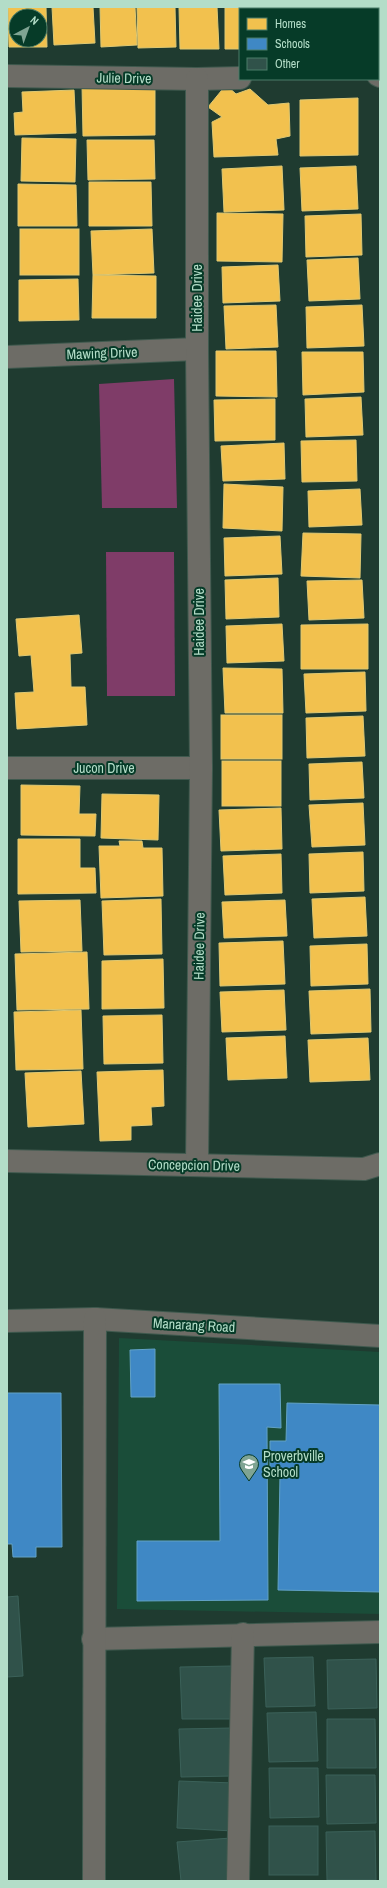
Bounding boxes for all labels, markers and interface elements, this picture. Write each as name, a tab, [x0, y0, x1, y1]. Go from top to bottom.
north arrow	[8, 8, 48, 48]
legend	[239, 8, 379, 80]
text: N	[28, 13, 42, 28]
text: Homes	[275, 16, 306, 32]
text: Schools	[275, 36, 310, 52]
text: Other	[275, 56, 300, 72]
street label: Julie Drive	[96, 69, 152, 87]
street label: Haidee Drive	[188, 264, 206, 332]
street label: Mawing Drive	[66, 343, 138, 363]
street label: Haidee Drive	[190, 588, 208, 656]
street label: Jucon Drive	[73, 759, 135, 777]
street label: Haidee Drive	[189, 912, 209, 980]
street label: Concepcion Drive	[148, 1155, 240, 1175]
street label: Manarang Road	[152, 1314, 236, 1336]
place label: Proverbville School	[263, 1447, 324, 1481]
school or university icon: Proverbville School	[238, 1453, 260, 1481]

